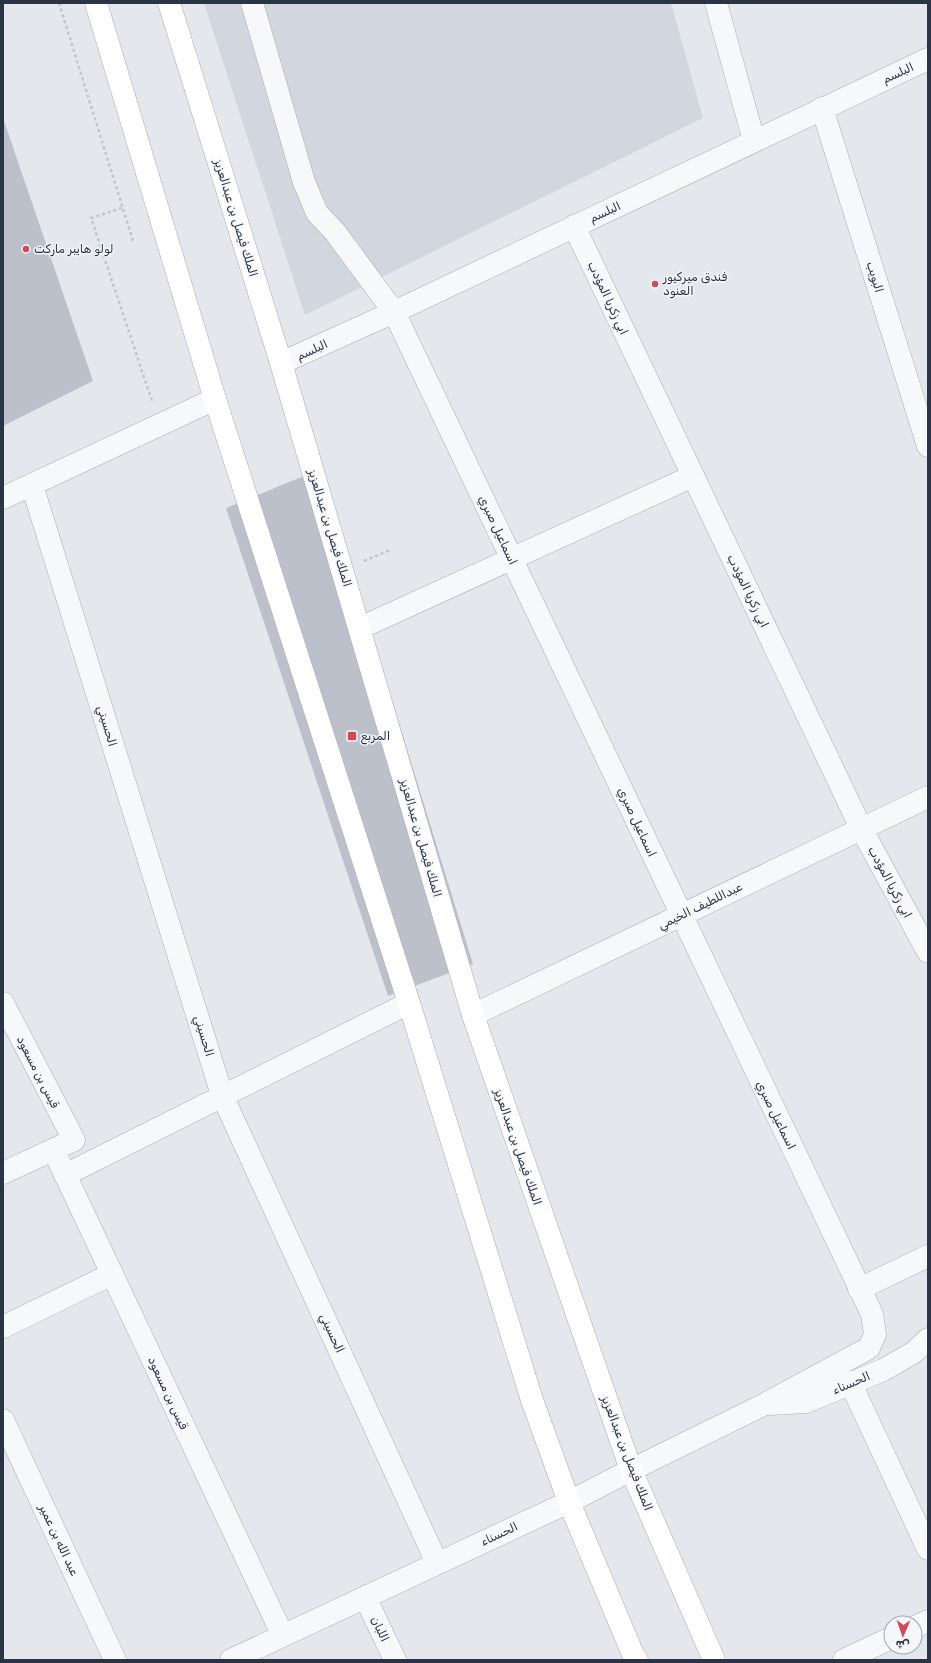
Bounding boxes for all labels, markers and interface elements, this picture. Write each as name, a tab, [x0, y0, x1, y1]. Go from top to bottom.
street label: البلسم	[880, 60, 916, 87]
street label: الملك فيصل بن عبدالعزيز	[210, 157, 261, 279]
street label: البلسم	[587, 199, 623, 226]
place label: لولو هايبر ماركت	[34, 242, 113, 257]
marker: لولو هايبر ماركت	[21, 244, 31, 254]
street label: ابي زكريا المؤدب	[583, 259, 631, 338]
street label: البويب	[863, 260, 886, 294]
place label: فندق ميركيور العنود	[662, 270, 727, 299]
marker: فندق ميركيور العنود	[650, 279, 660, 289]
street label: البلسم	[294, 337, 330, 364]
street label: الملك فيصل بن عبدالعزيز	[304, 467, 355, 589]
street label: اسماعيل صبري	[475, 493, 520, 567]
street label: ابي زكريا المؤدب	[723, 552, 772, 631]
street label: الحسيني	[92, 704, 120, 749]
place label: المربع	[361, 729, 390, 745]
marker: المربع	[346, 730, 358, 742]
street label: الملك فيصل بن عبدالعزيز	[396, 776, 445, 899]
street label: اسماعيل صبري	[614, 785, 659, 859]
street label: ابي زكريا المؤدب	[863, 844, 915, 921]
street label: عبداللطيف الخيمي	[656, 879, 746, 934]
street label: الحسيني	[189, 1014, 217, 1059]
street label: قيس بن مسعود	[13, 1034, 62, 1111]
street label: اسماعيل صبري	[752, 1078, 799, 1152]
street label: الملك فيصل بن عبدالعزيز	[490, 1086, 545, 1207]
street label: الحسيني	[315, 1311, 347, 1356]
street label: قيس بن مسعود	[144, 1354, 191, 1433]
street label: الحسناء	[830, 1369, 872, 1397]
street label: الملك فيصل بن عبدالعزيز	[597, 1393, 655, 1513]
street label: عبد الله بن عمير	[35, 1501, 82, 1579]
street label: الحسناء	[478, 1519, 520, 1549]
street label: اللبان	[368, 1614, 392, 1644]
north arrow	[883, 1615, 923, 1655]
text: ش	[895, 1638, 910, 1651]

